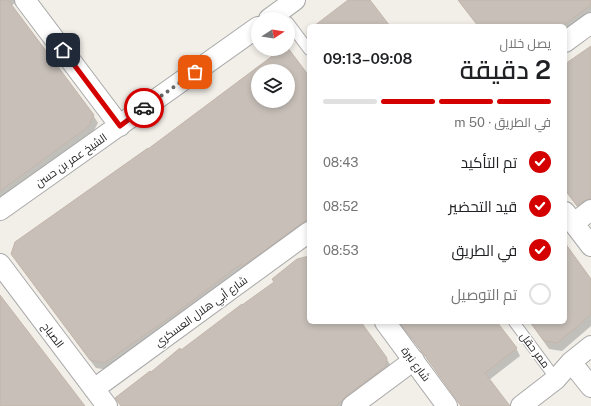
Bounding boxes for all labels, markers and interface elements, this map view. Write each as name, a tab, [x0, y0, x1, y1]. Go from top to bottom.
north arrow	[251, 12, 295, 56]
map controls	[251, 12, 295, 108]
pin	[46, 33, 80, 67]
text: يصل خلال	[500, 36, 551, 51]
icon: home	[52, 39, 74, 61]
text: 09:08–09:13	[323, 50, 412, 67]
text: 2 دقيقة	[460, 54, 551, 85]
pin	[178, 55, 212, 89]
icon: bag	[184, 61, 206, 83]
button: layers	[251, 64, 295, 108]
courier	[124, 88, 164, 128]
icon: car	[133, 97, 155, 119]
text: في الطريق · 50 m	[454, 115, 551, 130]
street label: الشيخ عمر بن حسن	[33, 131, 110, 191]
icon: check	[529, 151, 551, 173]
text: تم التأكيد	[461, 154, 517, 171]
text: 08:43	[323, 155, 359, 170]
icon: check	[529, 195, 551, 217]
text: قيد التحضير	[448, 198, 517, 215]
text: 08:52	[323, 199, 358, 214]
icon: check	[529, 239, 551, 261]
text: في الطريق	[451, 242, 517, 259]
text: 08:53	[323, 243, 359, 258]
street label: شارع أبي هلال العسكري	[152, 273, 251, 351]
text: تم التوصيل	[451, 286, 517, 303]
street label: الصباح	[38, 320, 66, 351]
street label: ممر حقل	[517, 330, 552, 371]
street label: شارع نبرة	[398, 344, 433, 385]

